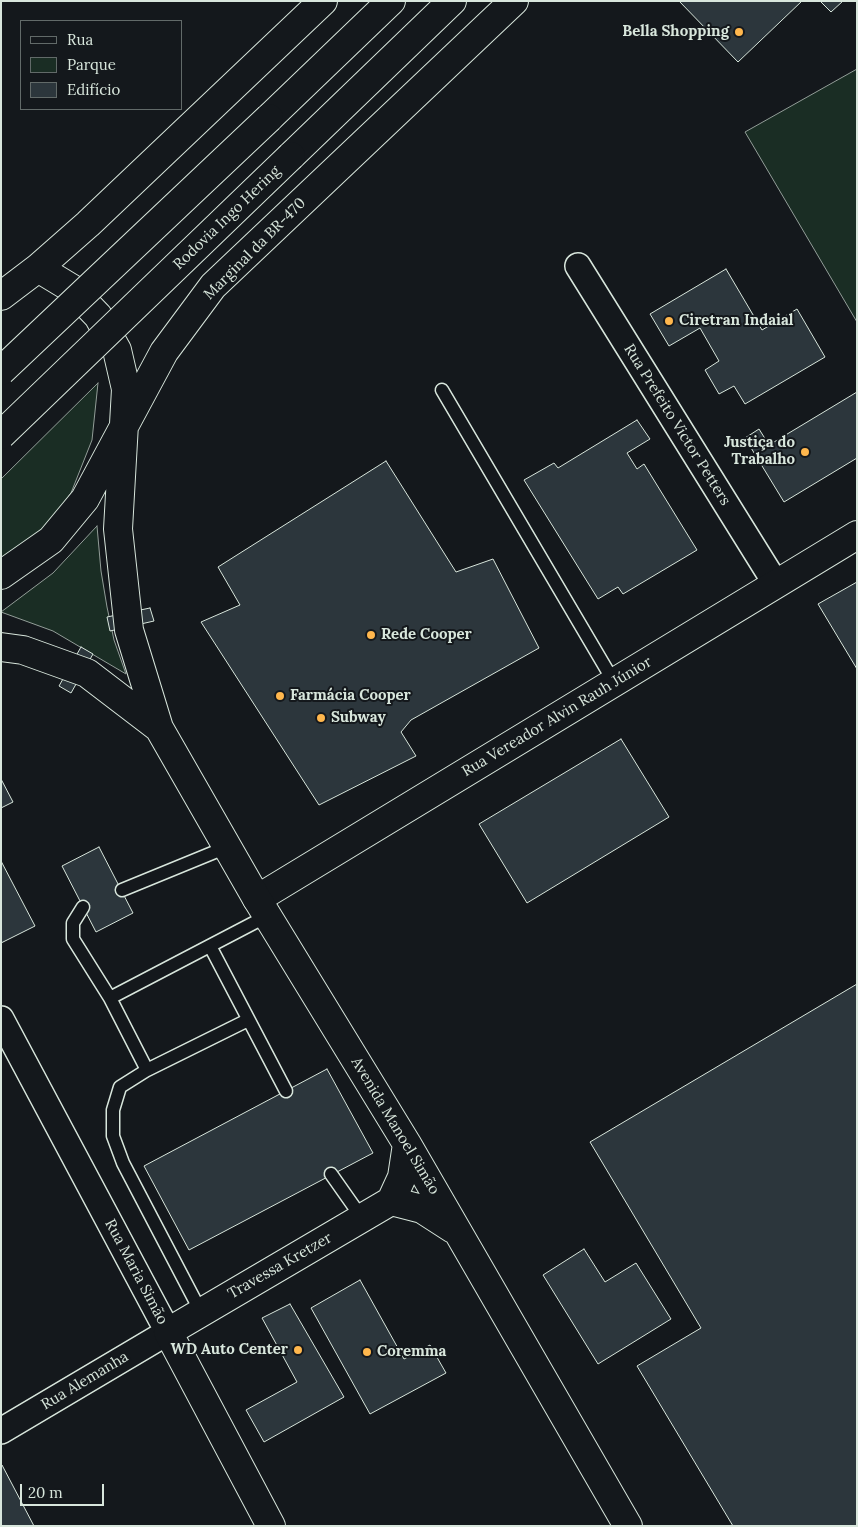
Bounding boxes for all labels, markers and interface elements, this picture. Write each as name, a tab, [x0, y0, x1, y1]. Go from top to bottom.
legend	[20, 20, 182, 110]
place label: Bella Shopping	[622, 23, 729, 41]
marker: Bella Shopping	[733, 26, 745, 38]
text: Rua	[67, 30, 93, 49]
text: Parque	[67, 55, 116, 74]
text: Edifício	[67, 80, 120, 99]
street label: Rodovia Ingo Hering	[170, 162, 284, 274]
street label: Marginal da BR-470	[200, 194, 310, 304]
place label: Ciretran Indaial	[679, 312, 794, 330]
marker: Ciretran Indaial	[663, 315, 675, 327]
street label: Rua Prefeito Victor Petters	[620, 341, 734, 509]
place label: Justiça do Trabalho	[724, 434, 795, 469]
marker: Justiça do Trabalho	[799, 446, 811, 458]
place label: Rede Cooper	[381, 626, 472, 644]
marker: Rede Cooper	[365, 629, 377, 641]
street label: Rua Vereador Alvin Rauh Júnior	[459, 653, 655, 781]
place label: Farmácia Cooper	[290, 687, 411, 705]
marker: Farmácia Cooper	[274, 690, 286, 702]
place label: Subway	[331, 709, 386, 727]
marker: Subway	[315, 712, 327, 724]
street label: Avenida Manoel Simão	[347, 1054, 443, 1198]
street label: Rua Maria Simão	[101, 1216, 171, 1328]
street label: Travessa Kretzer	[225, 1229, 335, 1303]
place label: WD Auto Center	[171, 1341, 288, 1359]
place label: Coremma	[377, 1343, 446, 1361]
marker: WD Auto Center	[292, 1344, 304, 1356]
marker: Coremma	[361, 1346, 373, 1358]
street label: Rua Alemanha	[38, 1348, 132, 1414]
scale bar	[22, 1474, 106, 1506]
text: 20 m	[28, 1483, 63, 1502]

